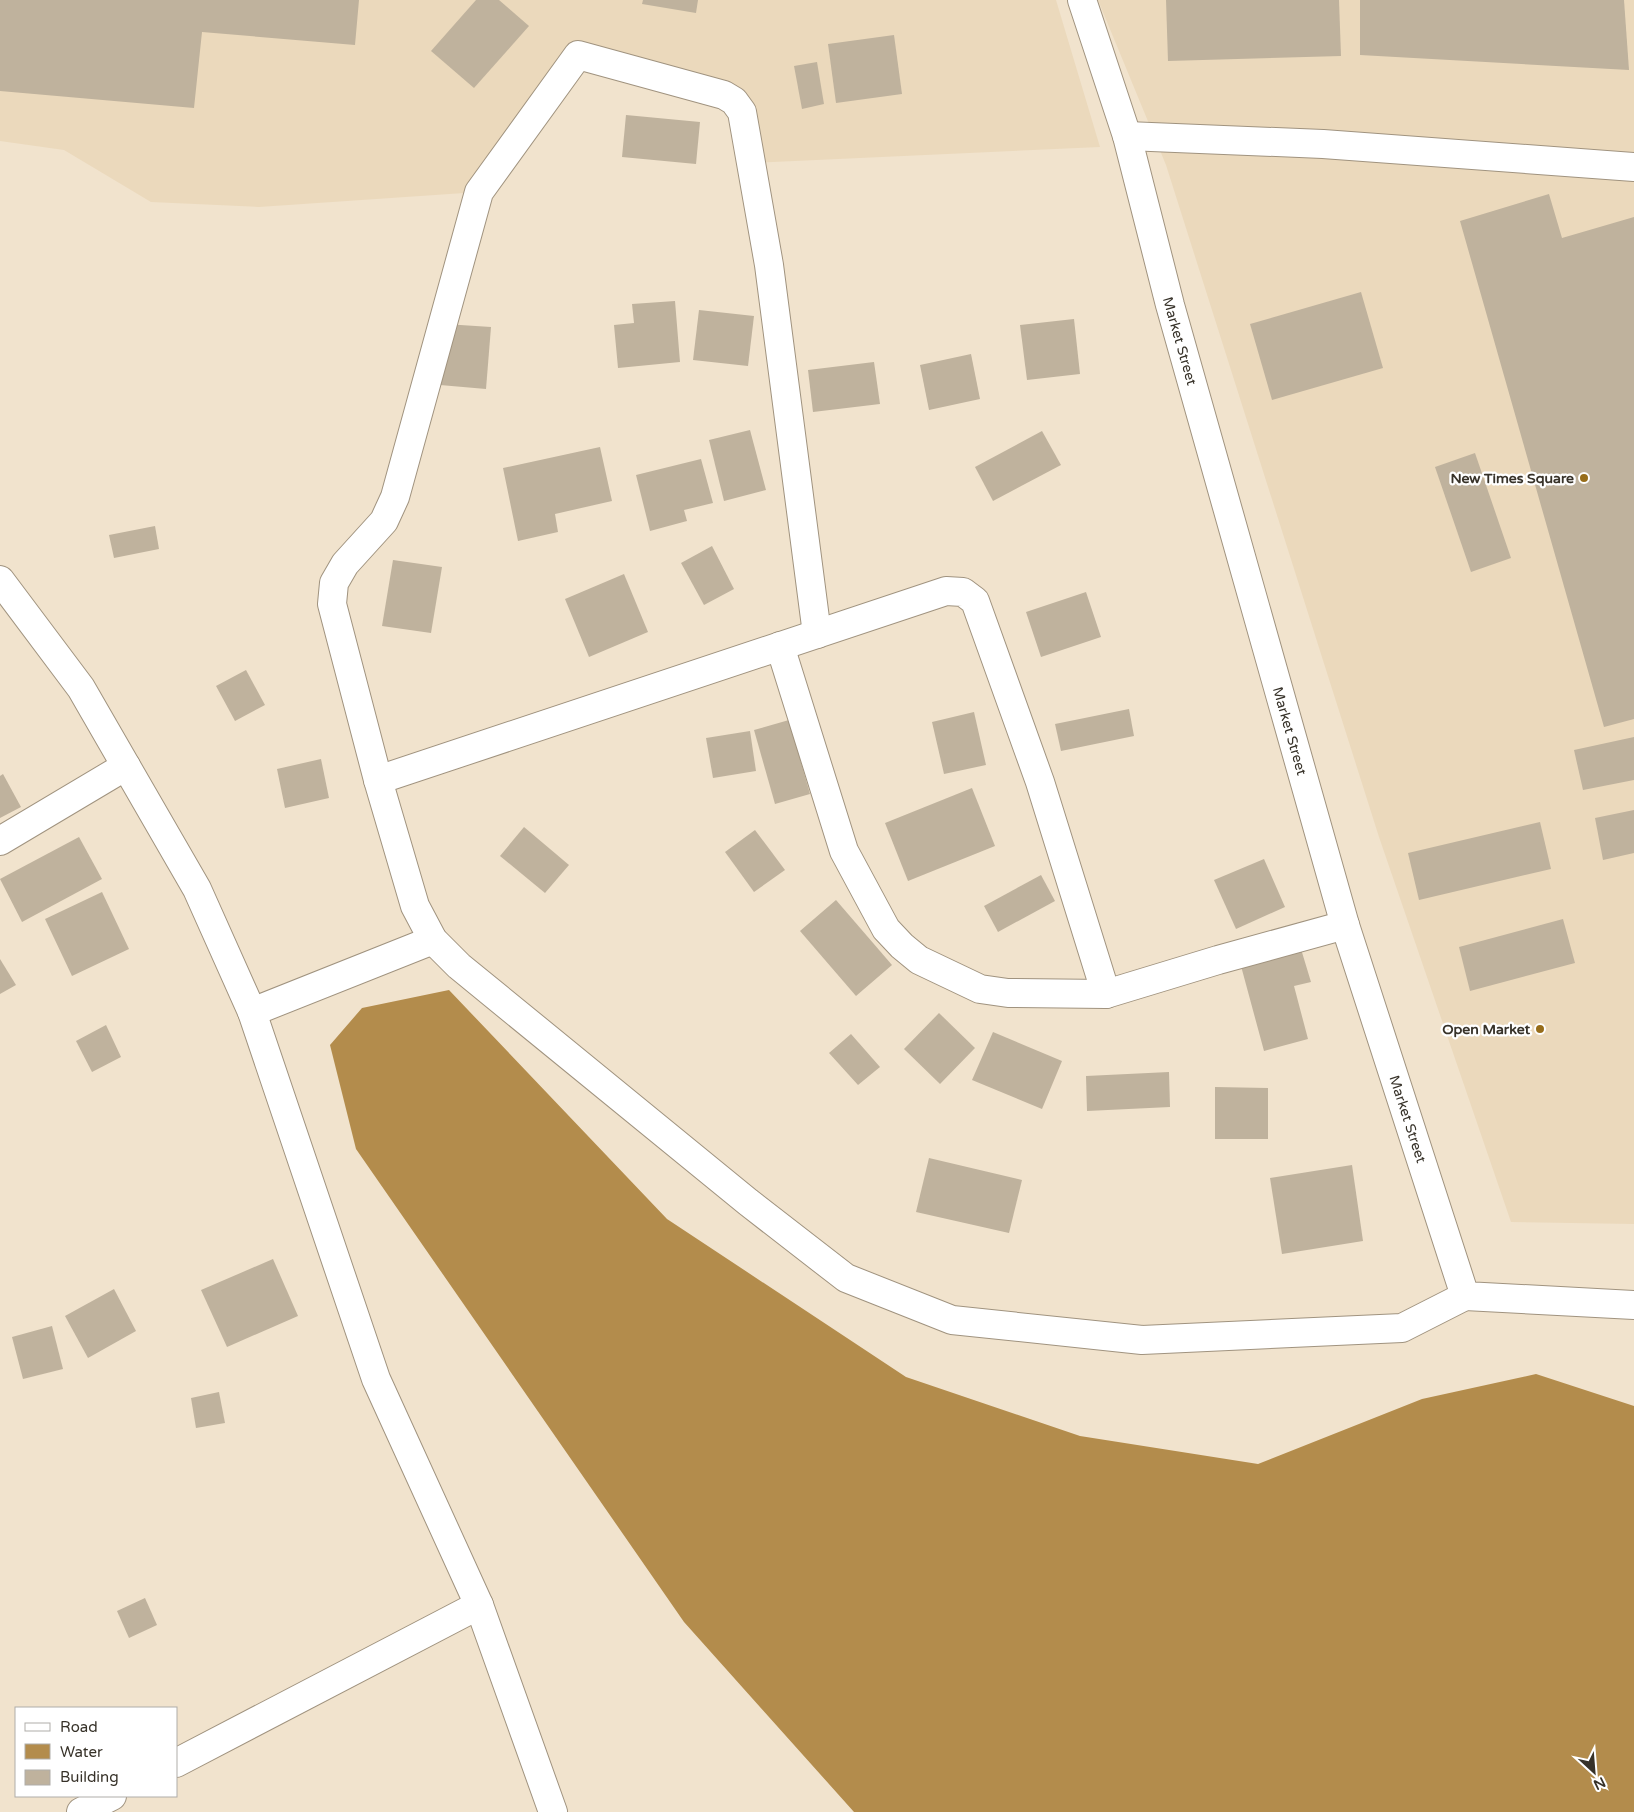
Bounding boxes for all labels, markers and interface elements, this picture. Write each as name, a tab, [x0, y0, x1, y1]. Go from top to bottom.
street label: Market Street	[1159, 295, 1200, 388]
place label: New Times Square	[1450, 470, 1574, 487]
marker: New Times Square	[1578, 472, 1590, 484]
street label: Market Street	[1269, 685, 1310, 778]
place label: Open Market	[1442, 1021, 1531, 1038]
marker: Open Market	[1534, 1023, 1546, 1035]
street label: Market Street	[1385, 1073, 1430, 1166]
legend	[15, 1707, 178, 1797]
text: Road	[60, 1718, 98, 1736]
text: Water	[60, 1743, 103, 1761]
north arrow	[1569, 1747, 1619, 1797]
text: Building	[60, 1768, 119, 1786]
text: N	[1591, 1773, 1608, 1793]

